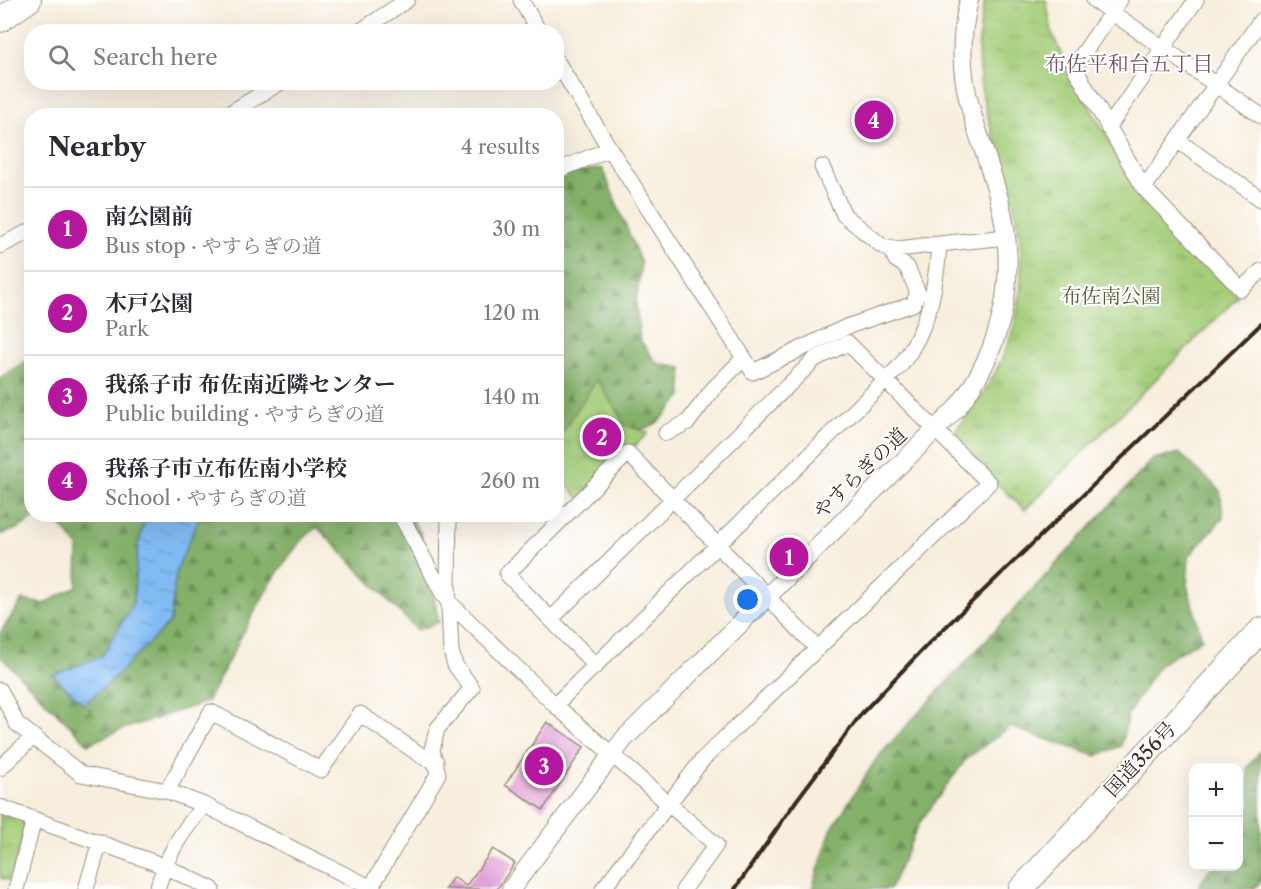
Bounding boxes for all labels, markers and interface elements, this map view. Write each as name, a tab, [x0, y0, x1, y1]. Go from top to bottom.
search box	[24, 24, 564, 90]
icon: search	[45, 41, 78, 74]
text: Search here	[93, 44, 218, 71]
district label: 布佐平和台五丁目	[1045, 51, 1213, 76]
pin: 4	[854, 98, 894, 142]
text: Nearby	[48, 131, 146, 163]
text: 4 results	[461, 135, 540, 159]
text: 南公園前	[105, 203, 193, 230]
text: 1	[63, 217, 72, 241]
text: 30 m	[492, 217, 540, 241]
text: Bus stop · やすらぎの道	[105, 234, 322, 258]
park label: 布佐南公園	[1061, 284, 1161, 308]
text: 木戸公園	[105, 290, 193, 317]
text: 2	[62, 301, 73, 325]
text: 120 m	[483, 301, 540, 325]
text: Park	[105, 317, 148, 341]
text: 我孫子市 布佐南近隣センター	[105, 371, 396, 398]
text: 3	[62, 385, 73, 409]
text: 140 m	[483, 385, 540, 409]
text: Public building · やすらぎの道	[105, 402, 385, 426]
pin: 2	[582, 414, 622, 460]
street label: やすらぎの道	[809, 423, 911, 523]
text: 我孫子市立布佐南小学校	[105, 455, 347, 482]
text: 4	[62, 469, 73, 493]
text: 260 m	[480, 469, 540, 493]
text: School · やすらぎの道	[105, 486, 307, 510]
pin: 1	[770, 534, 808, 580]
your location	[733, 585, 762, 614]
street label: 国道356号	[1099, 717, 1181, 801]
pin: 3	[524, 744, 564, 789]
map controls	[1189, 763, 1243, 871]
button: +	[1189, 763, 1243, 817]
button: −	[1189, 817, 1243, 871]

